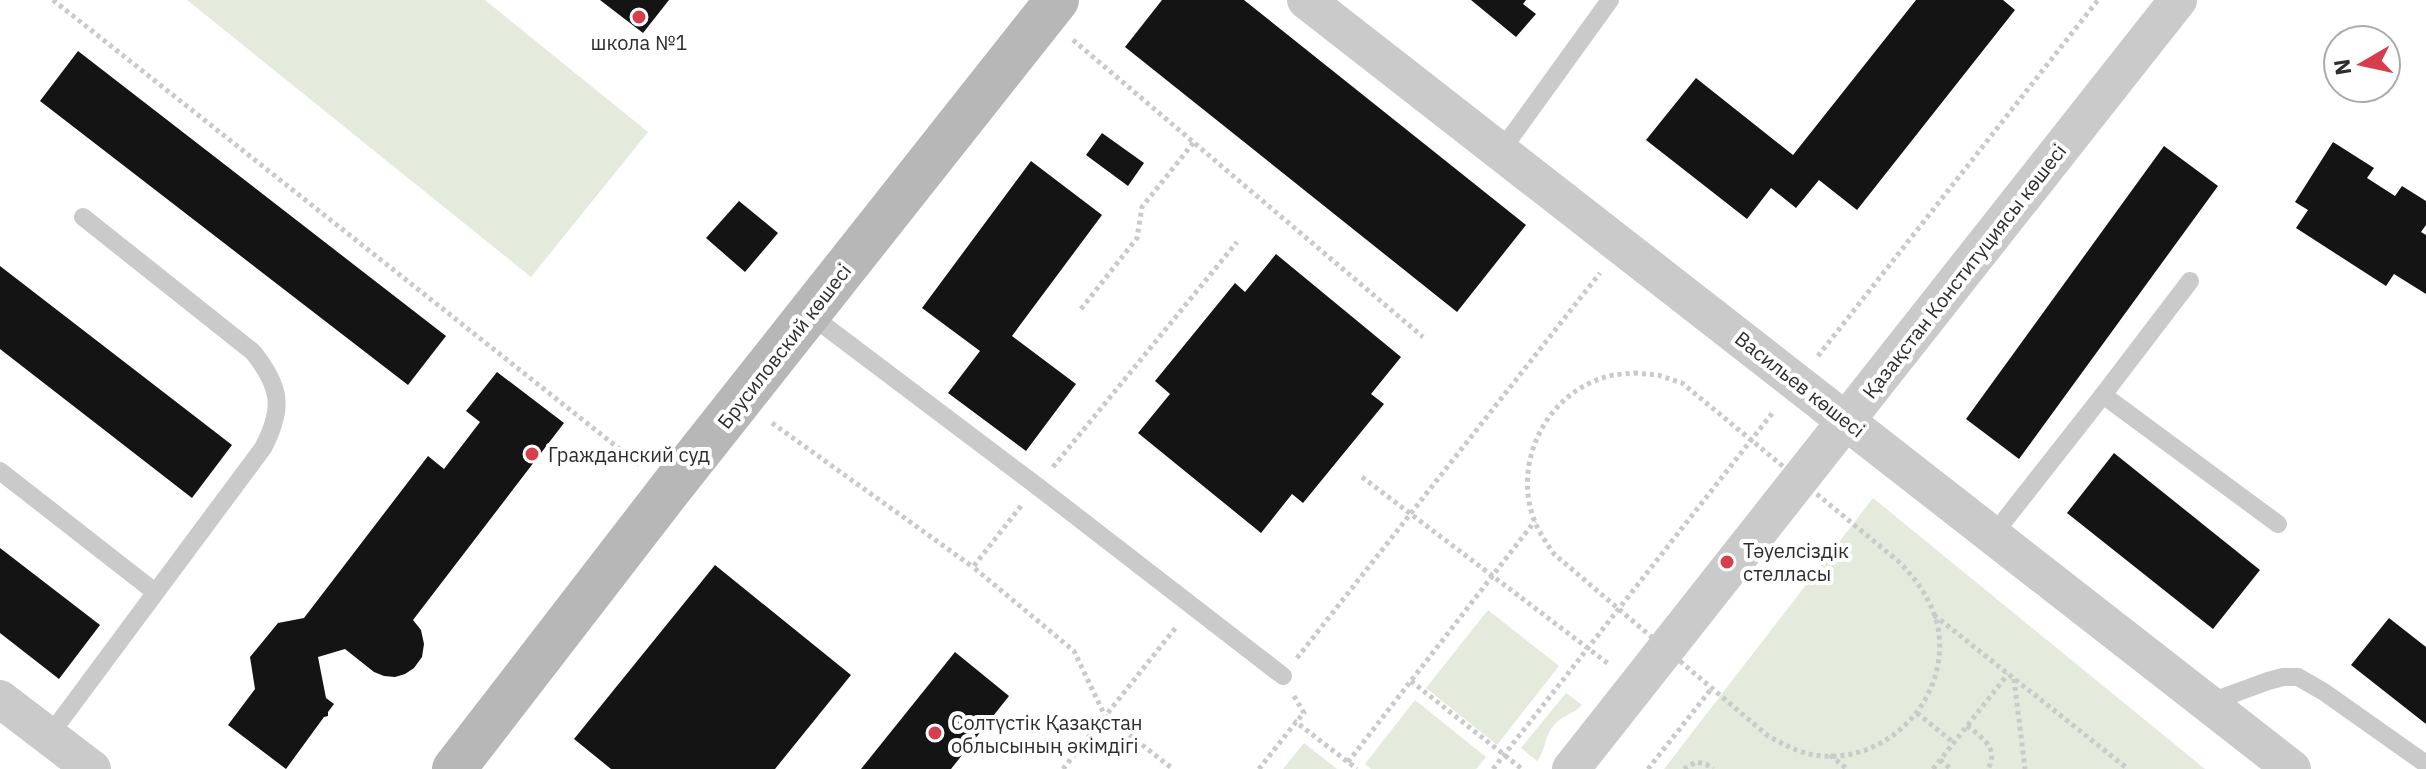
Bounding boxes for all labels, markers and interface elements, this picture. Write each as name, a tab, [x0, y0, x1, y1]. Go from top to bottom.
marker: школа №1	[630, 8, 648, 26]
north arrow	[2322, 24, 2402, 104]
place label: школа №1	[591, 29, 688, 56]
text: N	[2326, 57, 2357, 77]
street label: Қазақстан Конституциясы көшесі	[1856, 138, 2072, 404]
street label: Брусиловский көшесі	[711, 258, 857, 434]
street label: Васильев көшесі	[1729, 325, 1871, 443]
place label: Гражданский суд	[548, 441, 710, 468]
marker: Гражданский суд	[523, 445, 541, 463]
place label: Тәуелсіздік стелласы	[1743, 537, 1849, 587]
marker: Тәуелсіздік стелласы	[1718, 553, 1736, 571]
place label: Солтүстік Қазақстан облысының әкімдігі	[951, 709, 1143, 759]
marker: Солтүстік Қазақстан облысының әкімдігі	[926, 724, 944, 742]

